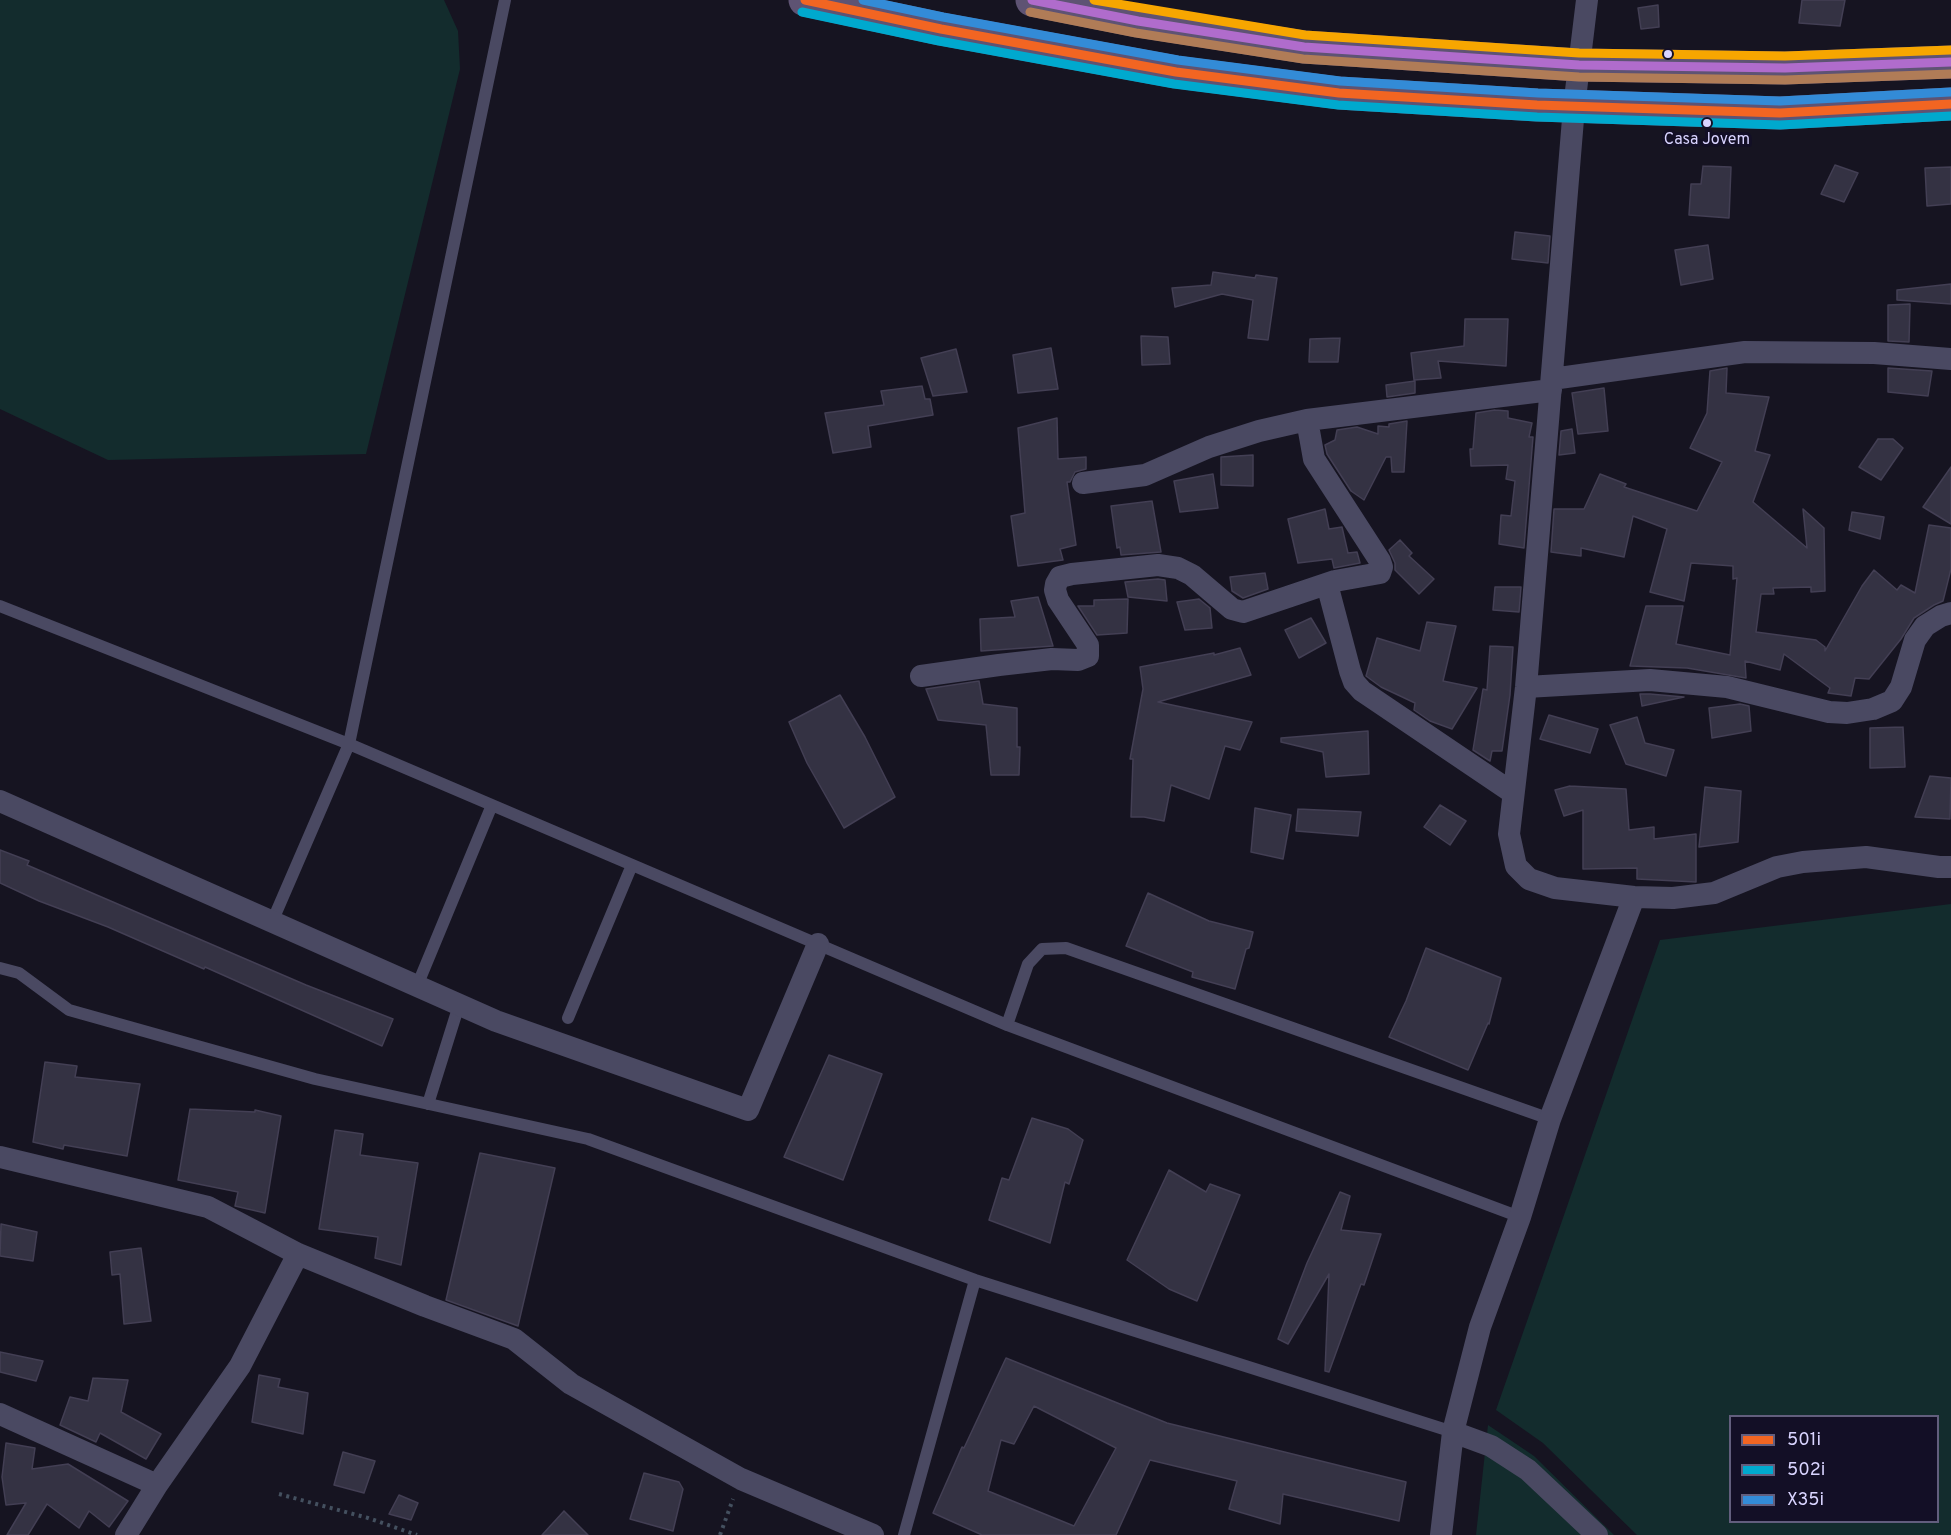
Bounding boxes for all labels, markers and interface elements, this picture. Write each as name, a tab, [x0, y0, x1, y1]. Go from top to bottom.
unlabelled marker	[1662, 48, 1674, 60]
marker: Casa Jovem	[1701, 117, 1713, 129]
place label: Casa Jovem	[1664, 131, 1750, 151]
legend	[1729, 1415, 1939, 1523]
text: 501i	[1787, 1429, 1821, 1452]
text: 502i	[1787, 1459, 1825, 1482]
text: X35i	[1787, 1489, 1824, 1512]

